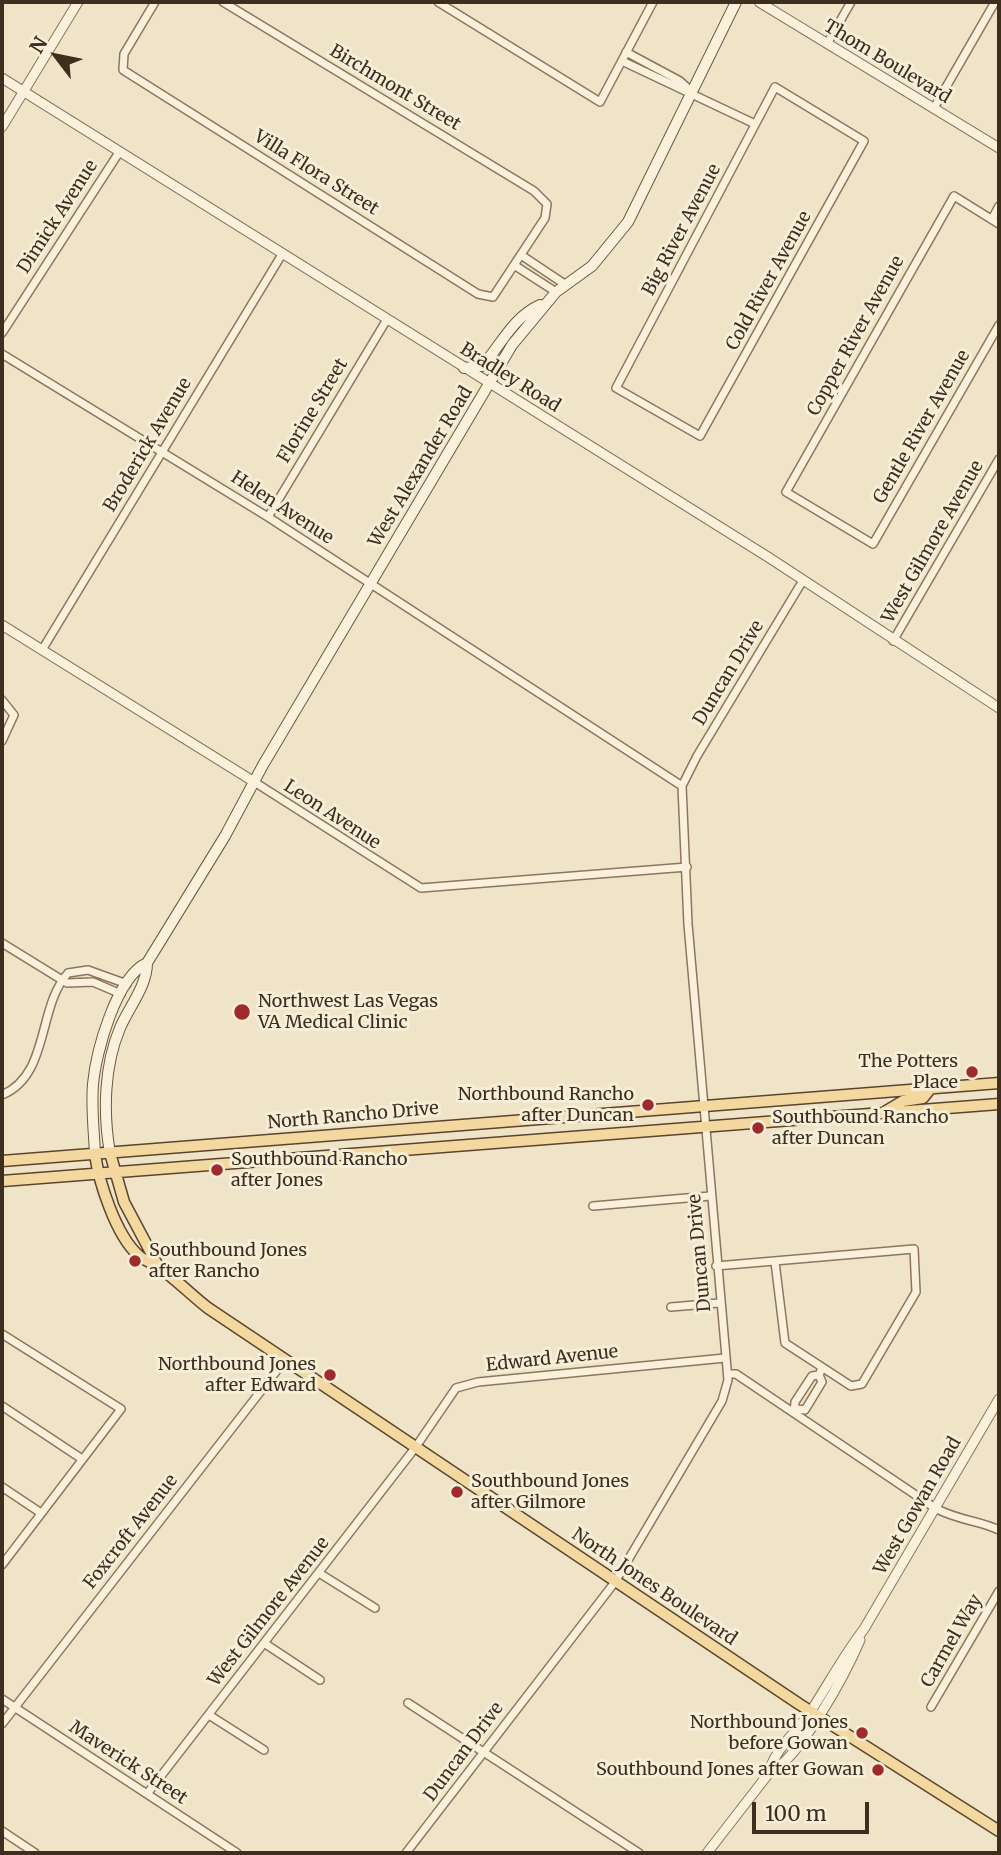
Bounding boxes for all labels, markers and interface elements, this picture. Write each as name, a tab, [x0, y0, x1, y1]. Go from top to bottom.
street label: Thom Boulevard	[819, 16, 955, 108]
north arrow	[21, 21, 91, 91]
text: N	[24, 32, 52, 58]
street label: Birchmont Street	[326, 40, 464, 136]
street label: Villa Flora Street	[250, 126, 382, 220]
street label: Dimick Avenue	[13, 156, 103, 278]
street label: Big River Avenue	[638, 161, 726, 299]
street label: Cold River Avenue	[722, 208, 816, 354]
street label: Copper River Avenue	[803, 252, 909, 420]
street label: Bradley Road	[456, 339, 564, 417]
street label: Gentle River Avenue	[869, 346, 975, 508]
street label: Florine Street	[273, 355, 353, 467]
street label: Broderick Avenue	[99, 374, 197, 516]
street label: West Alexander Road	[364, 383, 478, 551]
street label: West Gilmore Avenue	[878, 457, 988, 627]
street label: Helen Avenue	[227, 467, 337, 549]
street label: Duncan Drive	[689, 617, 769, 729]
street label: Leon Avenue	[280, 776, 384, 854]
place label: Northwest Las Vegas VA Medical Clinic	[258, 991, 438, 1034]
marker: Northwest Las Vegas VA Medical Clinic	[232, 1002, 252, 1022]
place label: The Potters Place	[858, 1051, 958, 1094]
marker: The Potters Place	[964, 1064, 980, 1080]
place label: Northbound Rancho after Duncan	[458, 1084, 634, 1126]
marker: Northbound Rancho after Duncan	[640, 1097, 656, 1113]
street label: North Rancho Drive	[267, 1098, 439, 1134]
place label: Southbound Rancho after Duncan	[772, 1107, 948, 1150]
marker: Southbound Rancho after Duncan	[750, 1120, 766, 1136]
place label: Southbound Rancho after Jones	[231, 1149, 407, 1192]
marker: Southbound Rancho after Jones	[209, 1162, 225, 1178]
street label: Duncan Drive	[684, 1193, 716, 1313]
place label: Southbound Jones after Rancho	[149, 1240, 307, 1282]
marker: Southbound Jones after Rancho	[127, 1253, 143, 1269]
street label: Edward Avenue	[485, 1341, 619, 1377]
place label: Northbound Jones after Edward	[158, 1354, 316, 1396]
marker: Northbound Jones after Edward	[322, 1367, 338, 1383]
street label: West Gowan Road	[870, 1433, 966, 1579]
street label: Foxcroft Avenue	[80, 1470, 182, 1594]
place label: Southbound Jones after Gilmore	[471, 1471, 629, 1514]
marker: Southbound Jones after Gilmore	[449, 1484, 465, 1500]
street label: North Jones Boulevard	[567, 1524, 741, 1650]
street label: West Gilmore Avenue	[204, 1533, 334, 1691]
street label: Carmel Way	[917, 1591, 987, 1691]
street label: Duncan Drive	[420, 1698, 508, 1806]
place label: Northbound Jones before Gowan	[690, 1712, 848, 1754]
street label: Maverick Street	[65, 1717, 191, 1809]
marker: Northbound Jones before Gowan	[854, 1725, 870, 1741]
place label: Southbound Jones after Gowan	[596, 1759, 864, 1781]
marker: Southbound Jones after Gowan	[870, 1762, 886, 1778]
scale bar	[756, 1788, 873, 1832]
text: 100 m	[765, 1800, 827, 1827]

